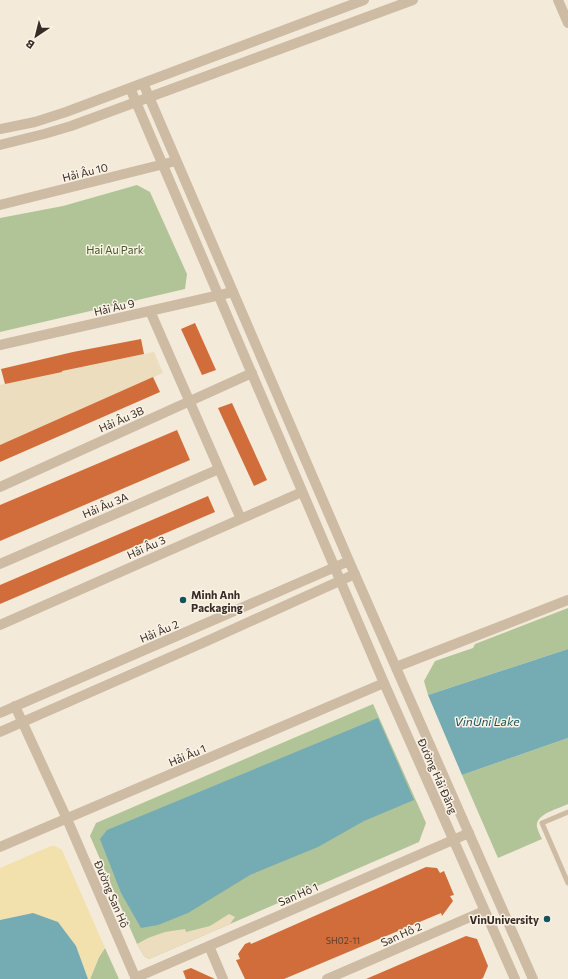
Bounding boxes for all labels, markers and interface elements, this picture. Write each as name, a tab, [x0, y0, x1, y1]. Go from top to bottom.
north arrow	[16, 16, 56, 56]
text: B	[23, 37, 37, 52]
street label: Hải Âu 10	[61, 159, 109, 184]
park label: Hai Au Park	[86, 243, 144, 256]
street label: Hải Âu 9	[92, 295, 136, 318]
street label: Hải Âu 3B	[96, 402, 146, 435]
street label: Hải Âu 3A	[80, 489, 130, 520]
street label: Hải Âu 3	[124, 532, 167, 561]
place label: Minh Anh Packaging	[191, 588, 243, 614]
marker: Minh Anh Packaging	[178, 595, 188, 605]
street label: Hải Âu 2	[137, 616, 180, 645]
water label: VinUni Lake	[455, 714, 520, 728]
street label: Đường Hải Đăng	[415, 735, 460, 816]
street label: Hải Âu 1	[166, 740, 208, 769]
street label: Đường San Hô	[92, 857, 132, 930]
street label: San Hô 1	[276, 880, 320, 908]
place label: VinUniversity	[470, 913, 539, 926]
marker: VinUniversity	[542, 914, 552, 924]
street label: San Hô 2	[378, 919, 424, 949]
house number: SH02-11	[326, 935, 360, 946]

